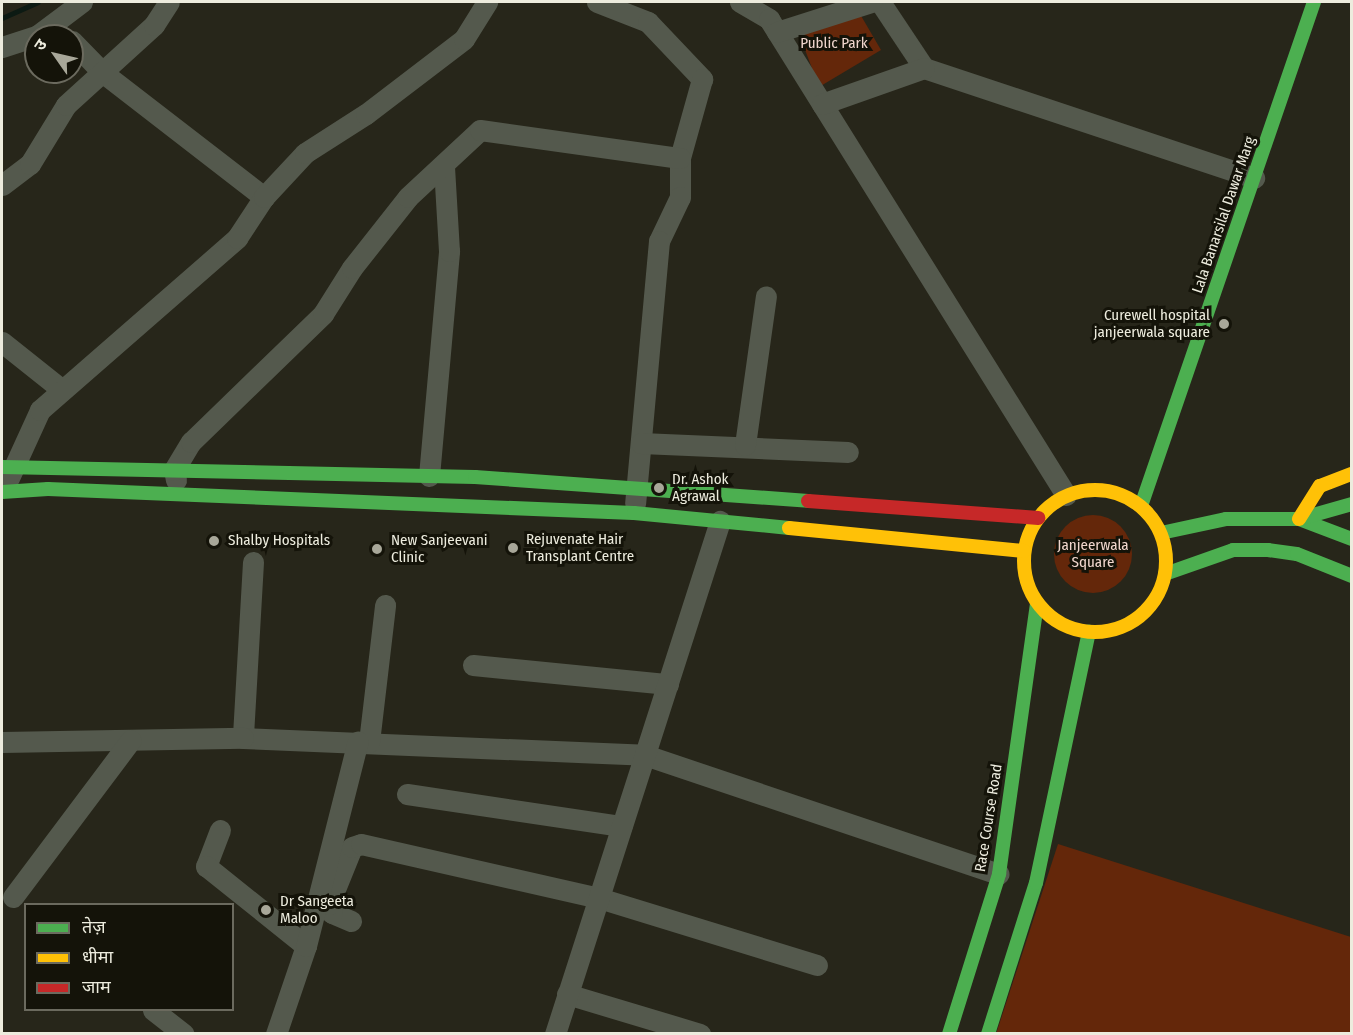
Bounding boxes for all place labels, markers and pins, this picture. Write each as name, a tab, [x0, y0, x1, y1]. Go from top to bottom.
place label: Curewell hospital janjeerwala square	[1094, 306, 1210, 341]
marker: Curewell hospital janjeerwala square	[1215, 315, 1233, 333]
place label: Dr. Ashok Agrawal	[672, 470, 729, 505]
marker: Dr. Ashok Agrawal	[650, 479, 668, 497]
place label: Rejuvenate Hair Transplant Centre	[526, 530, 634, 565]
place label: New Sanjeevani Clinic	[391, 531, 488, 566]
marker: Shalby Hospitals	[205, 532, 223, 550]
place label: Shalby Hospitals	[228, 532, 330, 550]
marker: Rejuvenate Hair Transplant Centre	[504, 539, 522, 557]
marker: New Sanjeevani Clinic	[368, 540, 386, 558]
place label: Dr Sangeeta Maloo	[280, 892, 354, 927]
marker: Dr Sangeeta Maloo	[257, 901, 275, 919]

